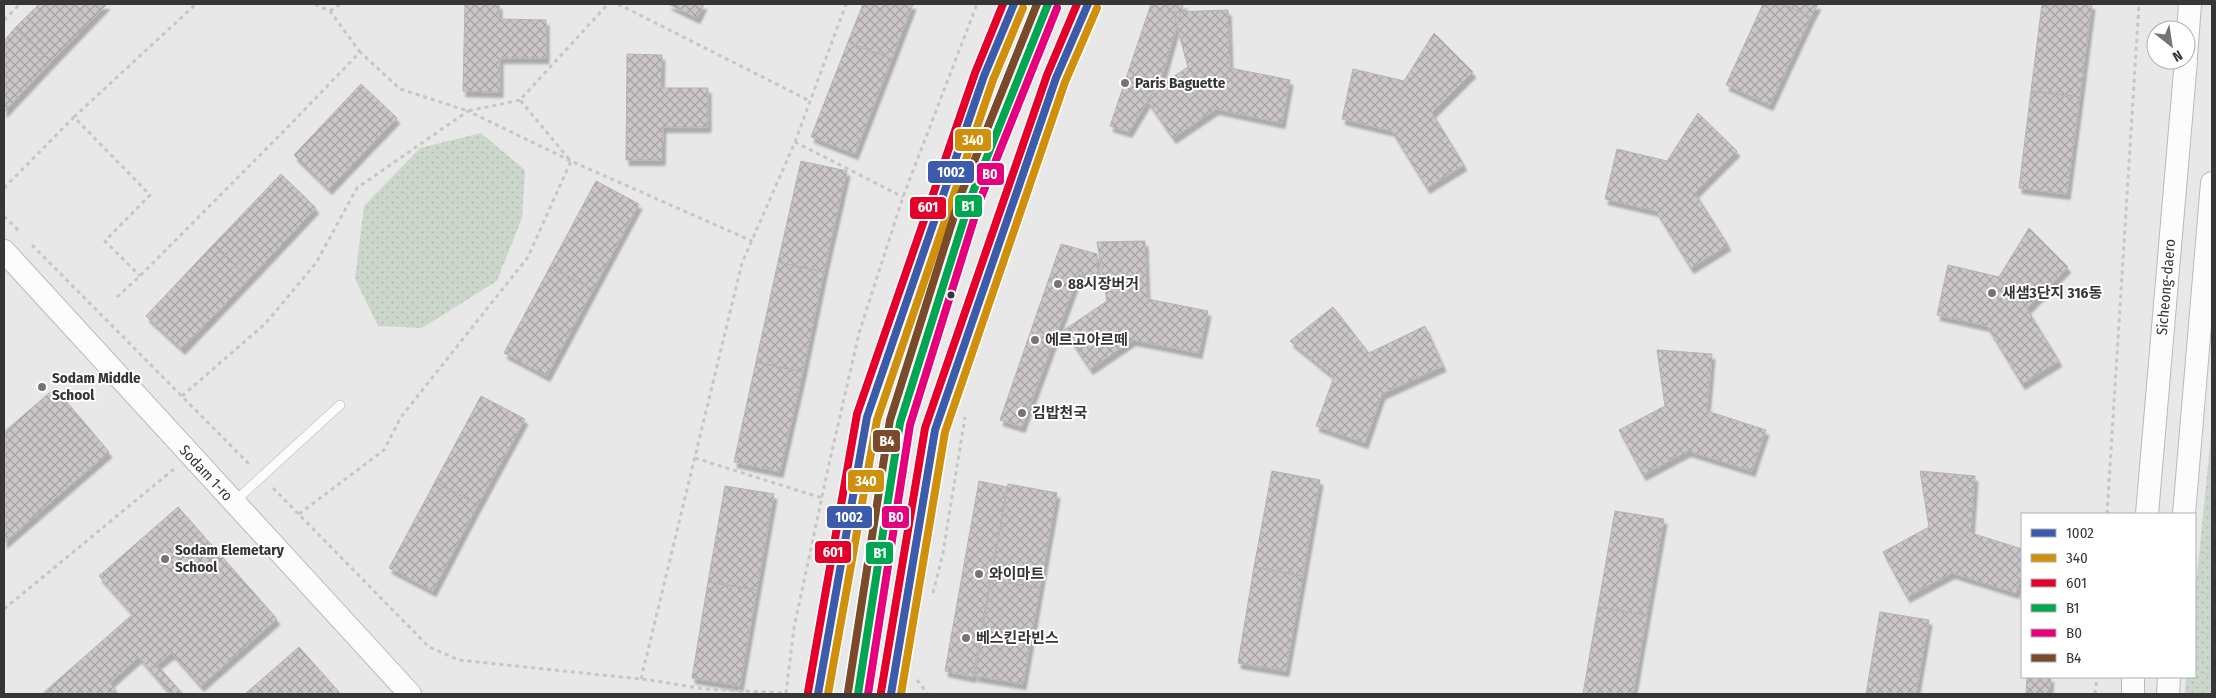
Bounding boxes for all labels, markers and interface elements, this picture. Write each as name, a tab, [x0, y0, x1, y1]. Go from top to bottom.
north arrow	[2146, 20, 2196, 70]
text: N	[2169, 46, 2185, 65]
place label: Paris Baguette	[1135, 74, 1226, 92]
marker: Paris Baguette	[1119, 77, 1131, 89]
line badge: 340	[954, 128, 992, 152]
text: 340	[961, 132, 984, 149]
line badge: 1002	[927, 160, 975, 184]
line badge: B0	[976, 162, 1005, 186]
text: 1002	[937, 164, 965, 181]
text: B0	[982, 166, 998, 183]
line badge: B1	[954, 194, 983, 218]
line badge: 601	[909, 196, 947, 220]
text: B1	[961, 198, 975, 215]
text: 601	[918, 199, 938, 216]
street label: Sicheong-daero	[2153, 238, 2179, 336]
place label: 88시장버거	[1068, 275, 1139, 293]
marker: 88시장버거	[1052, 278, 1064, 290]
place label: 새샘3단지 316동	[2002, 284, 2102, 302]
marker: 새샘3단지 316동	[1986, 287, 1998, 299]
unlabelled marker	[946, 290, 956, 300]
place label: 에르고아르떼	[1045, 331, 1128, 349]
marker: 에르고아르떼	[1029, 334, 1041, 346]
place label: Sodam Middle School	[52, 369, 141, 404]
marker: Sodam Middle School	[36, 381, 48, 393]
place label: 김밥천국	[1032, 404, 1087, 422]
marker: 김밥천국	[1016, 407, 1028, 419]
line badge: B4	[872, 429, 901, 453]
text: B4	[880, 433, 894, 450]
street label: Sodam 1-ro	[176, 441, 236, 505]
line badge: 340	[847, 469, 885, 493]
text: 340	[854, 473, 877, 490]
line badge: 1002	[826, 505, 873, 529]
line badge: B0	[881, 505, 910, 529]
text: 1002	[835, 509, 863, 526]
text: B0	[888, 509, 904, 526]
legend	[2021, 513, 2196, 678]
text: 1002	[2066, 524, 2094, 542]
line badge: 601	[814, 540, 852, 564]
place label: Sodam Elemetary School	[175, 541, 285, 576]
line badge: B1	[865, 541, 894, 565]
text: 601	[823, 544, 843, 561]
text: B1	[873, 545, 887, 562]
text: 340	[2066, 549, 2088, 567]
marker: Sodam Elemetary School	[159, 553, 171, 565]
place label: 와이마트	[989, 565, 1044, 583]
marker: 와이마트	[973, 568, 985, 580]
text: 601	[2066, 574, 2087, 592]
text: B1	[2066, 599, 2079, 617]
text: B0	[2066, 624, 2082, 642]
place label: 베스킨라빈스	[976, 629, 1059, 647]
marker: 베스킨라빈스	[960, 632, 972, 644]
text: B4	[2066, 649, 2081, 667]

